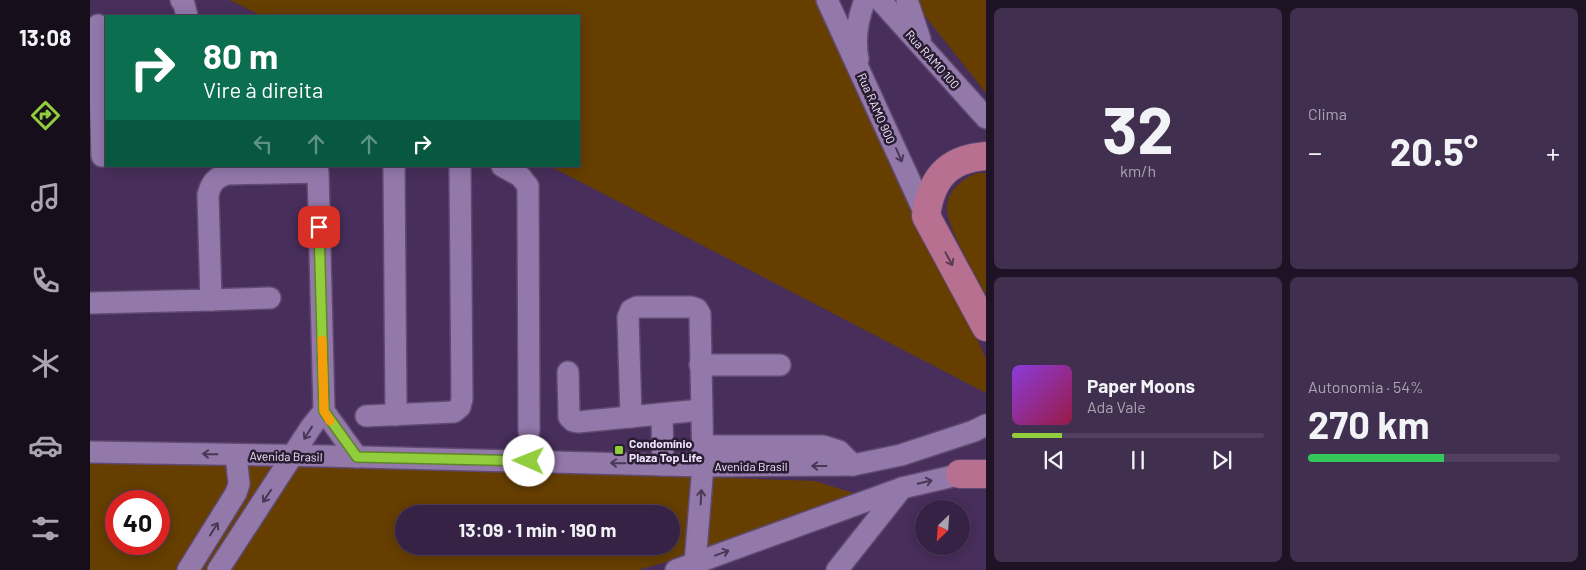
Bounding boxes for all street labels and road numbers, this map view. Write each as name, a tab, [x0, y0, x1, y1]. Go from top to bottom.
street label: Rua RAMO 100	[903, 27, 963, 91]
street label: Rua RAMO 900	[855, 71, 899, 145]
street label: Avenida Brasil	[249, 448, 323, 464]
street label: Avenida Brasil	[714, 459, 788, 473]

